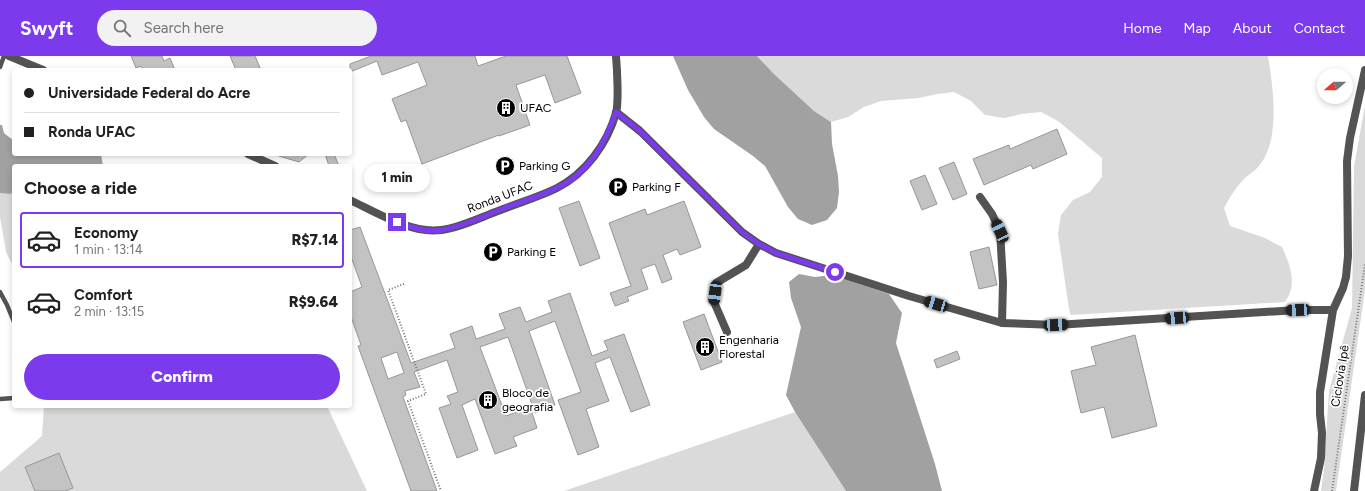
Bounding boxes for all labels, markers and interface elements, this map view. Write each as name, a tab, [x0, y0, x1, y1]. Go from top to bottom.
search box	[97, 10, 377, 46]
text: Swyft	[20, 17, 73, 40]
icon: search	[111, 17, 133, 39]
text: Search here	[143, 19, 224, 37]
text: Home	[1123, 20, 1162, 37]
text: Map	[1184, 20, 1211, 37]
text: About	[1233, 20, 1272, 37]
text: Contact	[1294, 20, 1345, 37]
north arrow	[1317, 68, 1353, 104]
map controls	[1317, 68, 1353, 104]
text: Universidade Federal do Acre	[48, 84, 250, 102]
building icon: UFAC	[495, 97, 517, 119]
place label: UFAC	[520, 101, 552, 115]
text: Ronda UFAC	[48, 123, 135, 141]
parking icon: Parking G	[494, 155, 516, 177]
place label: Parking G	[519, 159, 570, 173]
callout: 1 min	[364, 164, 430, 192]
text: 1 min	[381, 170, 413, 185]
parking icon: Parking F	[607, 176, 629, 198]
text: Choose a ride	[24, 177, 137, 199]
street label: Ronda UFAC	[465, 178, 535, 216]
place label: Parking F	[632, 180, 681, 194]
route end	[388, 213, 406, 231]
car	[989, 218, 1011, 244]
icon: car	[26, 222, 62, 258]
text: Economy	[74, 224, 139, 242]
text: R$7.14	[291, 231, 338, 249]
parking icon: Parking E	[482, 241, 504, 263]
text: 1 min · 13:14	[74, 242, 143, 257]
place label: Parking E	[507, 245, 556, 259]
route start	[826, 263, 844, 281]
car	[708, 280, 722, 306]
icon: car	[26, 284, 62, 320]
text: Comfort	[74, 286, 133, 304]
text: R$9.64	[289, 293, 338, 311]
car	[923, 295, 949, 313]
car	[1286, 303, 1310, 317]
text: 2 min · 13:15	[74, 304, 144, 319]
car	[1165, 311, 1189, 325]
car	[1044, 318, 1068, 332]
place label: Engenharia Florestal	[719, 333, 779, 361]
building icon: Engenharia Florestal	[694, 336, 716, 358]
street label: Ciclovia Ipê	[1328, 344, 1352, 408]
button: Confirm	[24, 354, 340, 400]
place label: Bloco de geografia	[502, 386, 553, 414]
building icon: Bloco de geografia	[477, 389, 499, 411]

